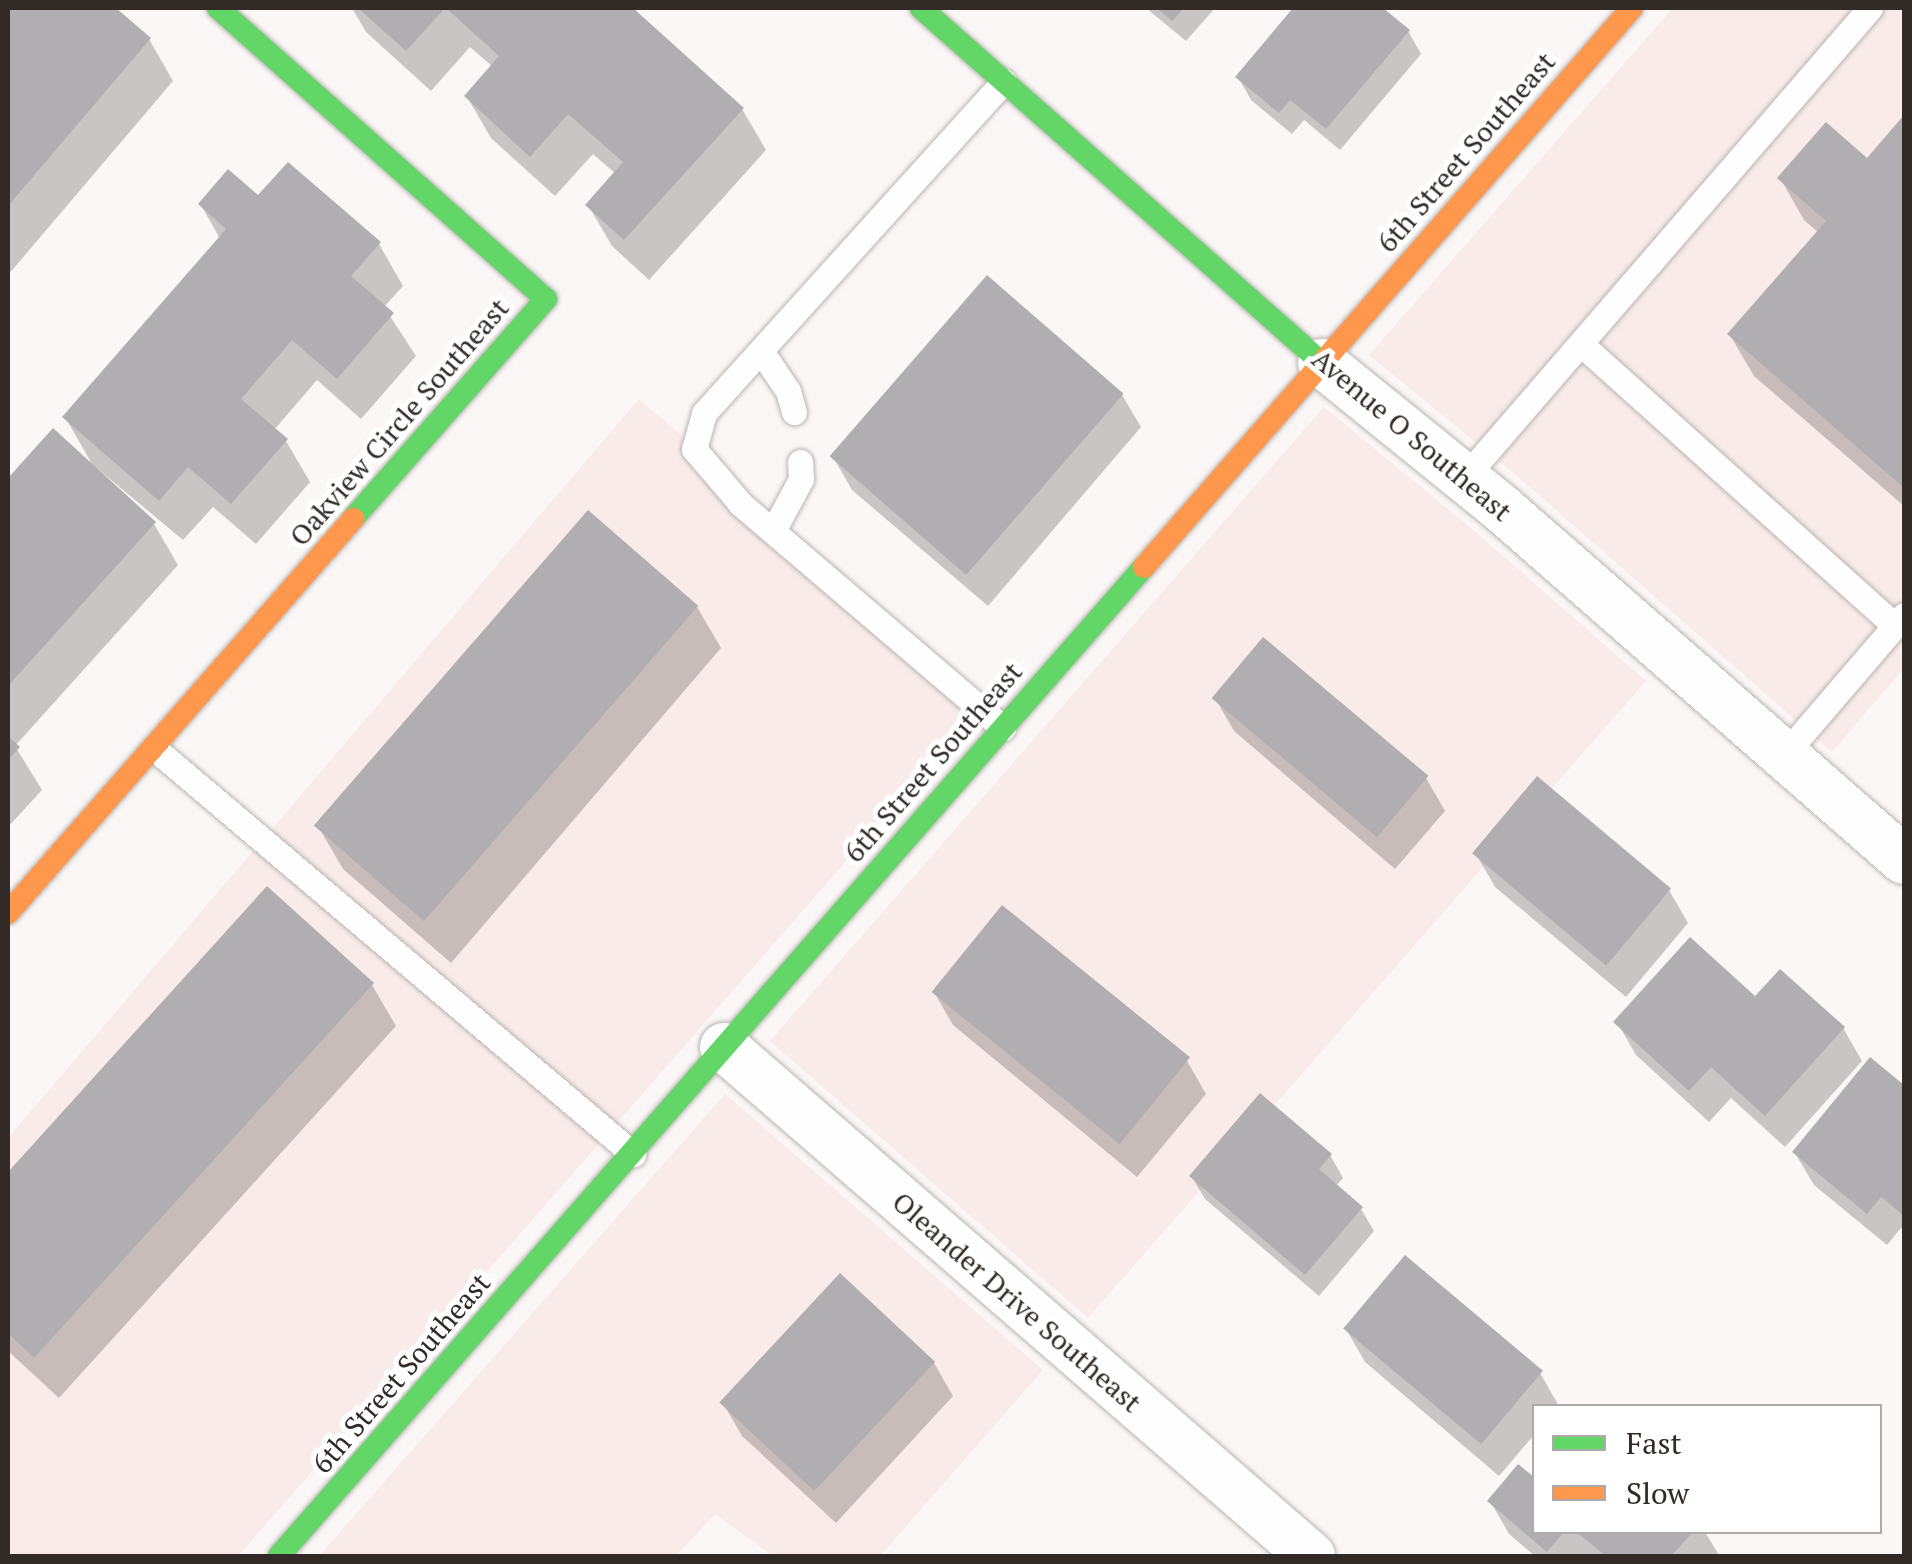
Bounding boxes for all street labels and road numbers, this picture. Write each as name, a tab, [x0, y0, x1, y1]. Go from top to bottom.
street label: 6th Street Southeast	[1370, 45, 1562, 259]
street label: Oakview Circle Southeast	[282, 291, 516, 553]
street label: Avenue O Southeast	[1305, 342, 1519, 528]
street label: 6th Street Southeast	[837, 655, 1029, 869]
street label: Oleander Drive Southeast	[886, 1185, 1148, 1419]
street label: 6th Street Southeast	[305, 1266, 497, 1480]

